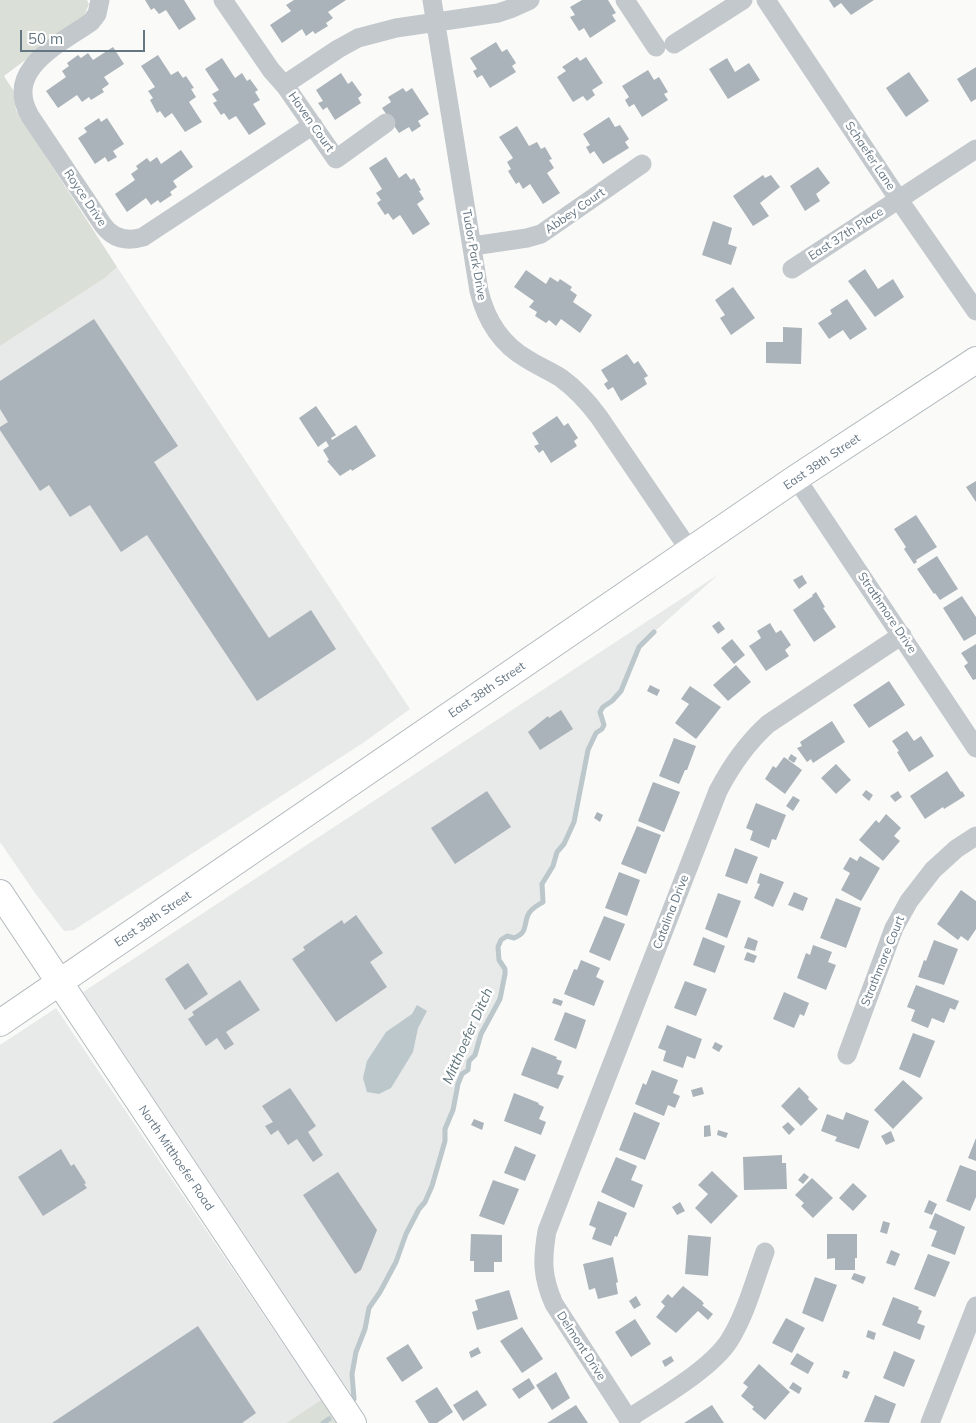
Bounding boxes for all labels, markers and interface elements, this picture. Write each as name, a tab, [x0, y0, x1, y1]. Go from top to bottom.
scale bar	[22, 20, 148, 52]
text: 50 m	[28, 29, 63, 48]
street label: Haven Court	[285, 89, 337, 155]
street label: Schaefer Lane	[842, 119, 898, 193]
street label: Royce Drive	[61, 167, 109, 229]
street label: Abbey Court	[542, 185, 608, 237]
street label: East 37th Place	[806, 204, 886, 264]
street label: Tudor Park Drive	[459, 208, 489, 302]
street label: East 38th Street	[781, 431, 863, 493]
street label: Strathmore Drive	[855, 570, 919, 656]
street label: East 38th Street	[446, 659, 528, 721]
street label: Catalina Drive	[650, 873, 692, 951]
street label: East 38th Street	[112, 888, 194, 950]
street label: Strathmore Court	[858, 914, 908, 1008]
water label: Mitthoefer Ditch	[439, 985, 497, 1087]
street label: North Mitthoefer Road	[135, 1103, 217, 1213]
street label: Delmont Drive	[553, 1309, 609, 1383]

